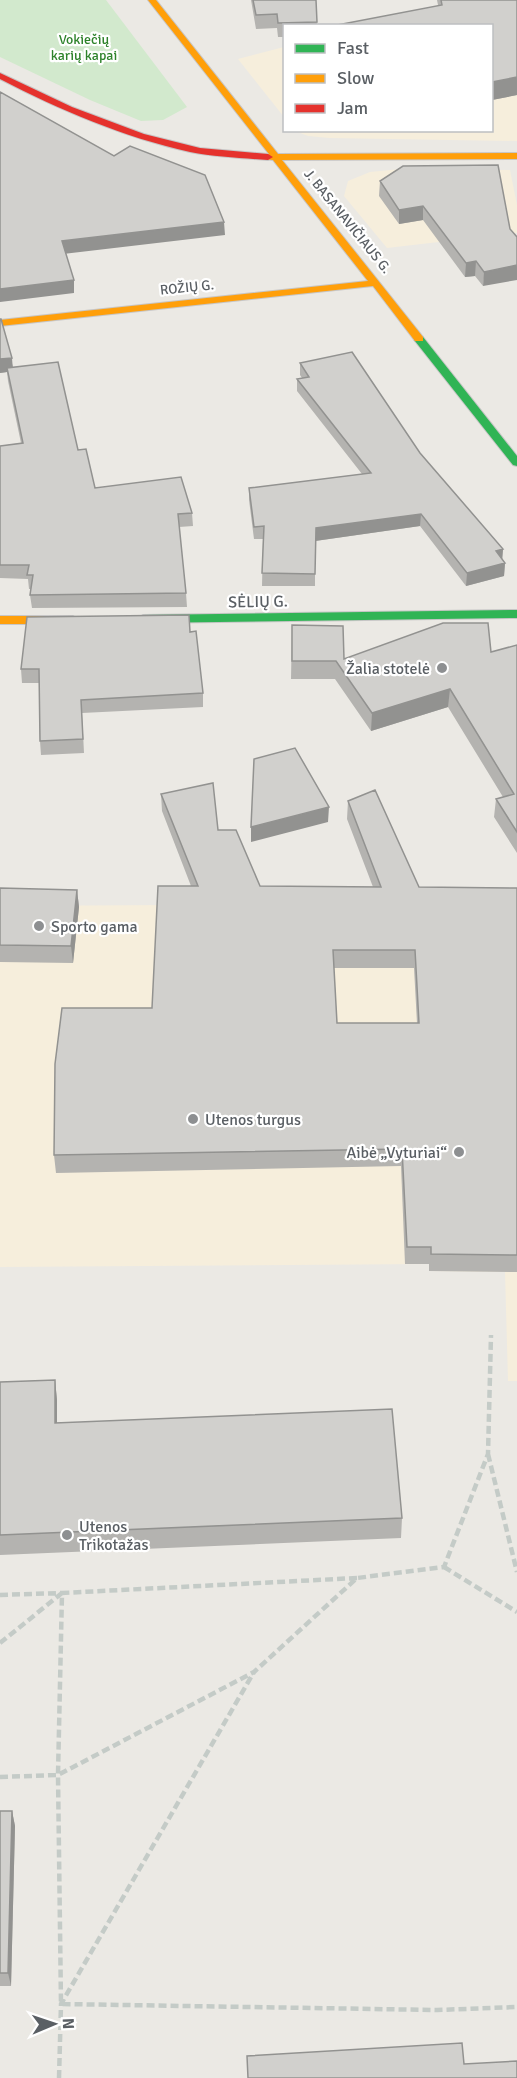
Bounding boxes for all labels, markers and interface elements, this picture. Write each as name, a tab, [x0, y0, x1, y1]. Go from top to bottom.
legend	[283, 24, 493, 132]
park label: Vokiečių karių kapai	[51, 31, 117, 64]
text: Fast	[337, 37, 369, 59]
text: Slow	[337, 67, 374, 89]
text: Jam	[337, 97, 368, 119]
street label: J. BASANAVIČIAUS G.	[300, 166, 395, 277]
street label: ROŽIŲ G.	[159, 276, 215, 299]
street label: SĖLIŲ G.	[228, 591, 288, 613]
place label: Žalia stotelė	[346, 659, 430, 679]
marker: Žalia stotelė	[435, 661, 449, 675]
place label: Sporto gama	[51, 917, 138, 937]
marker: Sporto gama	[32, 919, 46, 933]
place label: Utenos turgus	[205, 1110, 301, 1130]
marker: Utenos turgus	[186, 1112, 200, 1126]
place label: Aibė „Vyturiai“	[346, 1143, 447, 1163]
marker: Aibė „Vyturiai“	[452, 1145, 466, 1159]
place label: Utenos Trikotažas	[79, 1517, 148, 1555]
marker: Utenos Trikotažas	[60, 1528, 74, 1542]
north arrow	[24, 1994, 84, 2054]
text: N	[58, 2018, 78, 2029]

